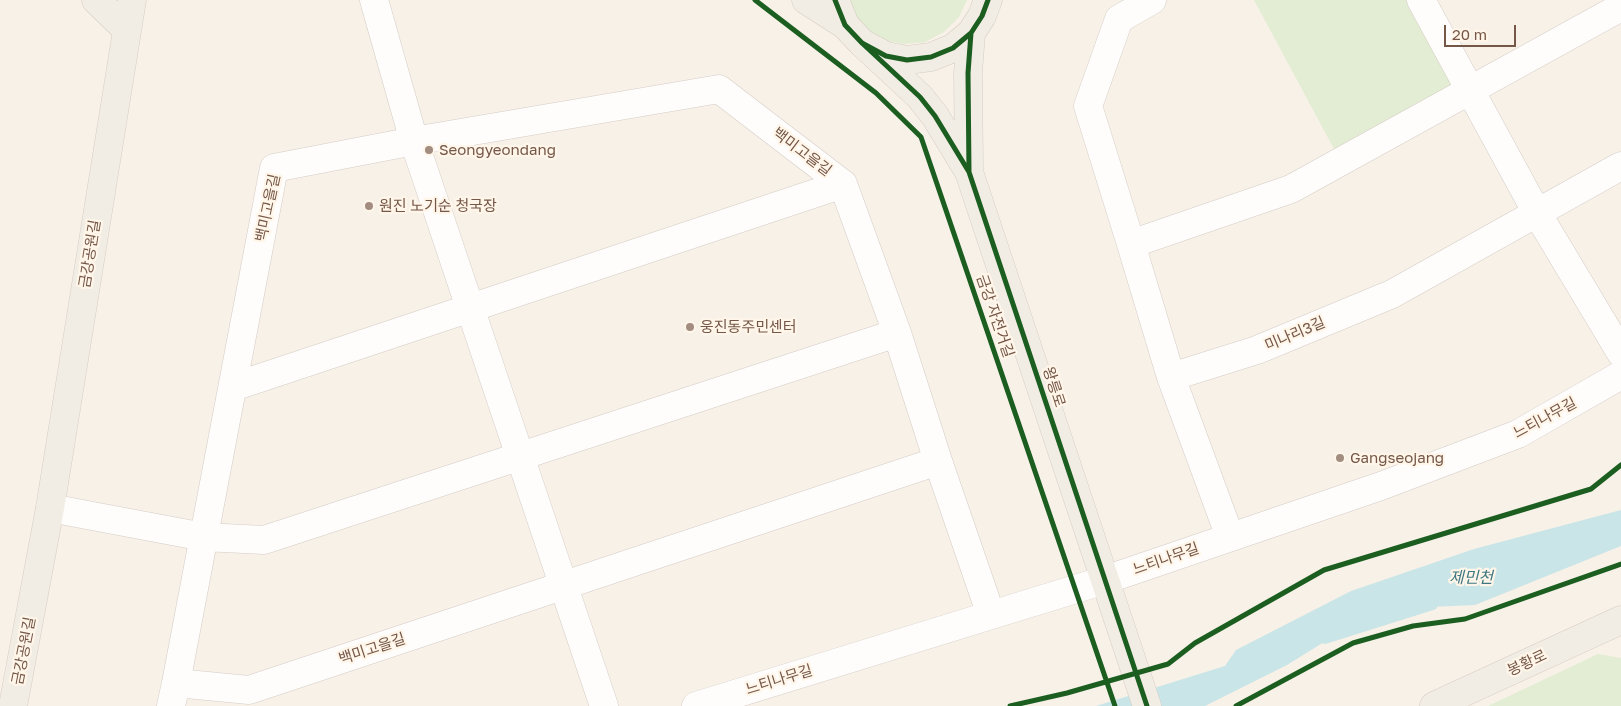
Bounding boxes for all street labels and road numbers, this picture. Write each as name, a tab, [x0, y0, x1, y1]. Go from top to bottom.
street label: 백미고을길	[769, 124, 835, 180]
street label: 백미고을길	[252, 172, 284, 244]
street label: 금강공원길	[76, 219, 104, 289]
street label: 금강 자전거길	[972, 272, 1018, 360]
street label: 미나리3길	[1262, 313, 1328, 355]
street label: 왕릉로	[1039, 365, 1069, 409]
street label: 느티나무길	[1510, 394, 1580, 442]
street label: 느티나무길	[1130, 539, 1202, 579]
street label: 금강공원길	[9, 615, 39, 687]
street label: 백미고을길	[336, 630, 408, 668]
street label: 봉황로	[1504, 646, 1550, 680]
street label: 느티나무길	[743, 661, 815, 699]

